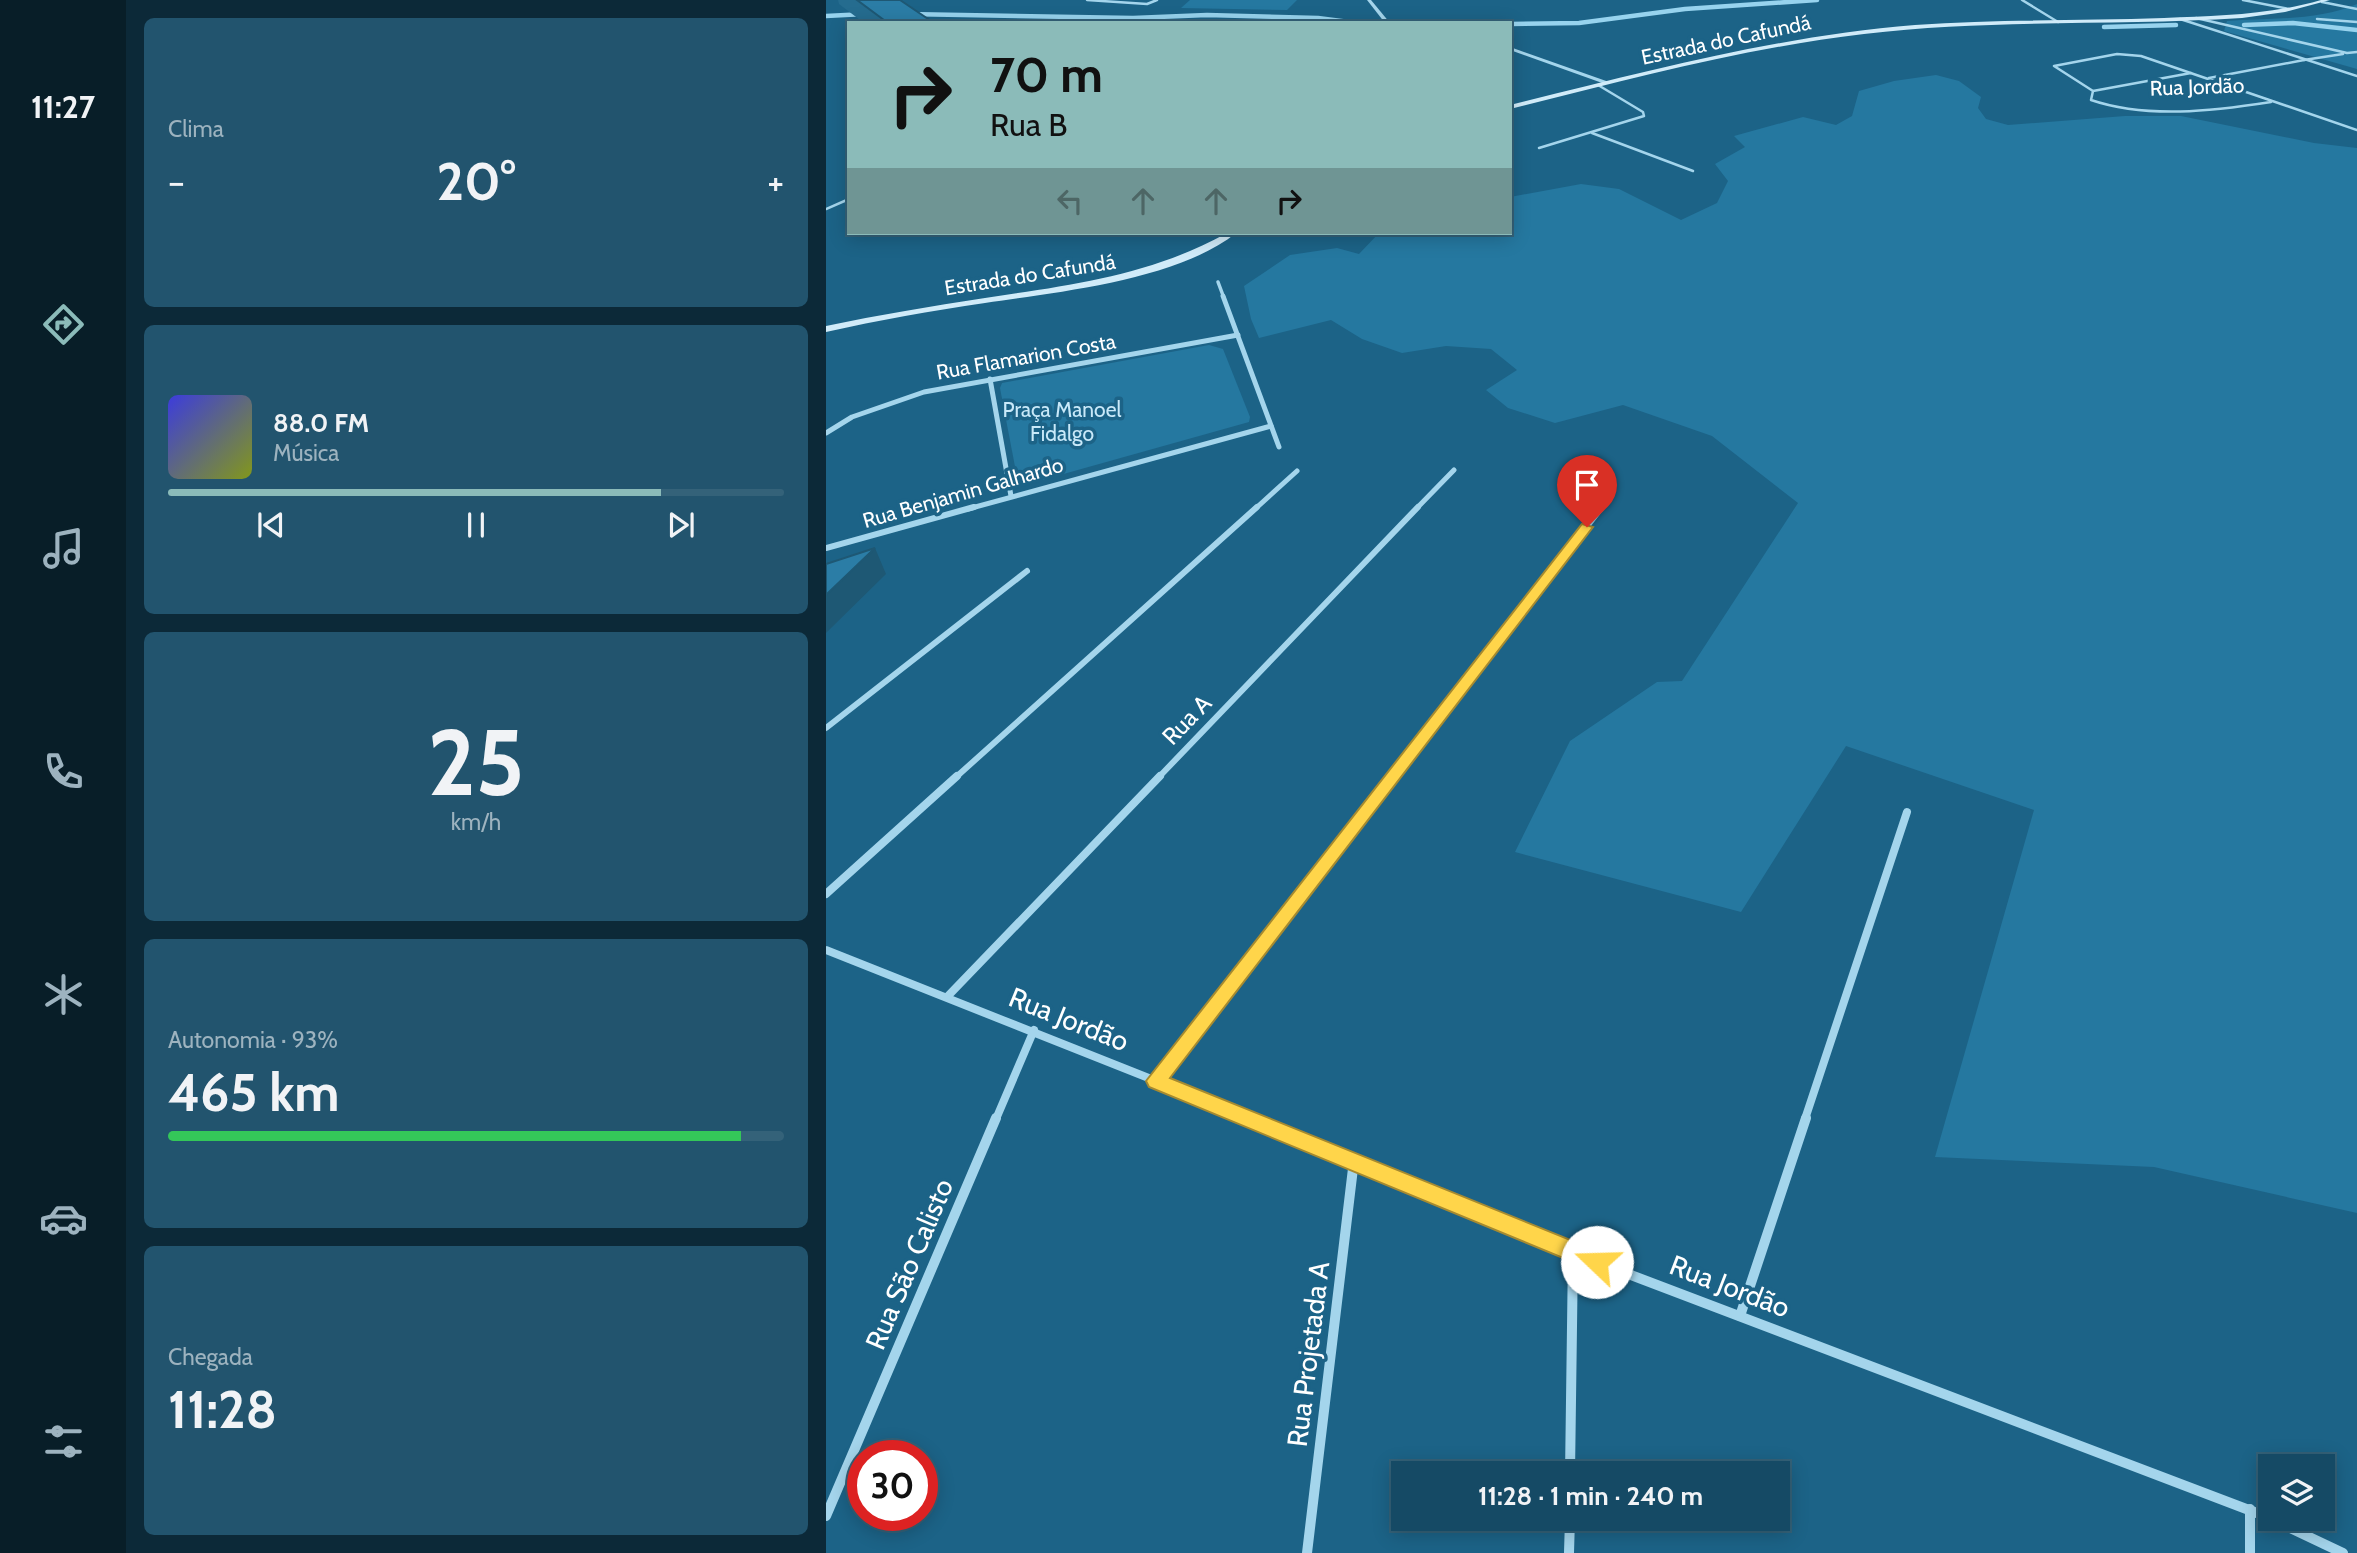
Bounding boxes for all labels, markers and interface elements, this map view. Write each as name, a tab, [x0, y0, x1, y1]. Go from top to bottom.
street label: Estrada do Cafundá	[1639, 9, 1813, 70]
text: 70 m	[990, 45, 1103, 104]
icon: right	[875, 49, 966, 140]
street label: Rua Jordão	[2149, 72, 2245, 101]
text: 11:27	[31, 87, 95, 126]
text: Rua B	[990, 105, 1067, 144]
text: Clima	[168, 115, 224, 143]
text: 20°	[436, 150, 516, 213]
text: −	[168, 158, 185, 205]
text: +	[767, 158, 784, 205]
icon: left	[1051, 182, 1089, 220]
icon: ahead	[1124, 182, 1162, 220]
icon: ahead	[1197, 182, 1235, 220]
icon: right	[1270, 182, 1308, 220]
street label: Estrada do Cafundá	[943, 249, 1117, 300]
icon: directions	[39, 300, 88, 349]
street label: Rua Flamarion Costa	[934, 328, 1118, 385]
park label: Praça Manoel Fidalgo	[1003, 397, 1121, 446]
text: 88.0 FM	[273, 407, 369, 439]
text: Música	[273, 439, 339, 467]
street label: Rua Benjamin Galhardo	[860, 452, 1066, 534]
pin	[1557, 455, 1617, 527]
icon: arrive	[1568, 466, 1606, 504]
icon: previous	[252, 506, 290, 544]
icon: pause	[457, 506, 495, 544]
icon: next	[662, 506, 700, 544]
icon: music	[39, 524, 88, 573]
street label: Rua A	[1156, 688, 1218, 751]
text: 25	[427, 707, 525, 818]
icon: phone	[39, 747, 88, 796]
text: km/h	[451, 808, 501, 836]
icon: climate	[39, 970, 88, 1019]
street label: Rua Jordão	[1004, 980, 1134, 1058]
text: Autonomia · 93%	[168, 1026, 338, 1054]
text: 465 km	[168, 1061, 340, 1124]
street label: Rua São Calisto	[858, 1174, 960, 1354]
icon: car	[39, 1194, 88, 1243]
position arrow	[1560, 1225, 1634, 1299]
street label: Rua Jordão	[1665, 1248, 1795, 1324]
street label: Rua Projetada A	[1280, 1259, 1336, 1449]
text: Chegada	[168, 1343, 253, 1371]
text: 11:28	[168, 1378, 277, 1441]
icon: filters	[39, 1417, 88, 1466]
speed limit sign: 30	[847, 1440, 938, 1531]
map controls	[2258, 1454, 2335, 1531]
button: layers	[2258, 1454, 2335, 1531]
text: 11:28 · 1 min · 240 m	[1478, 1480, 1703, 1512]

